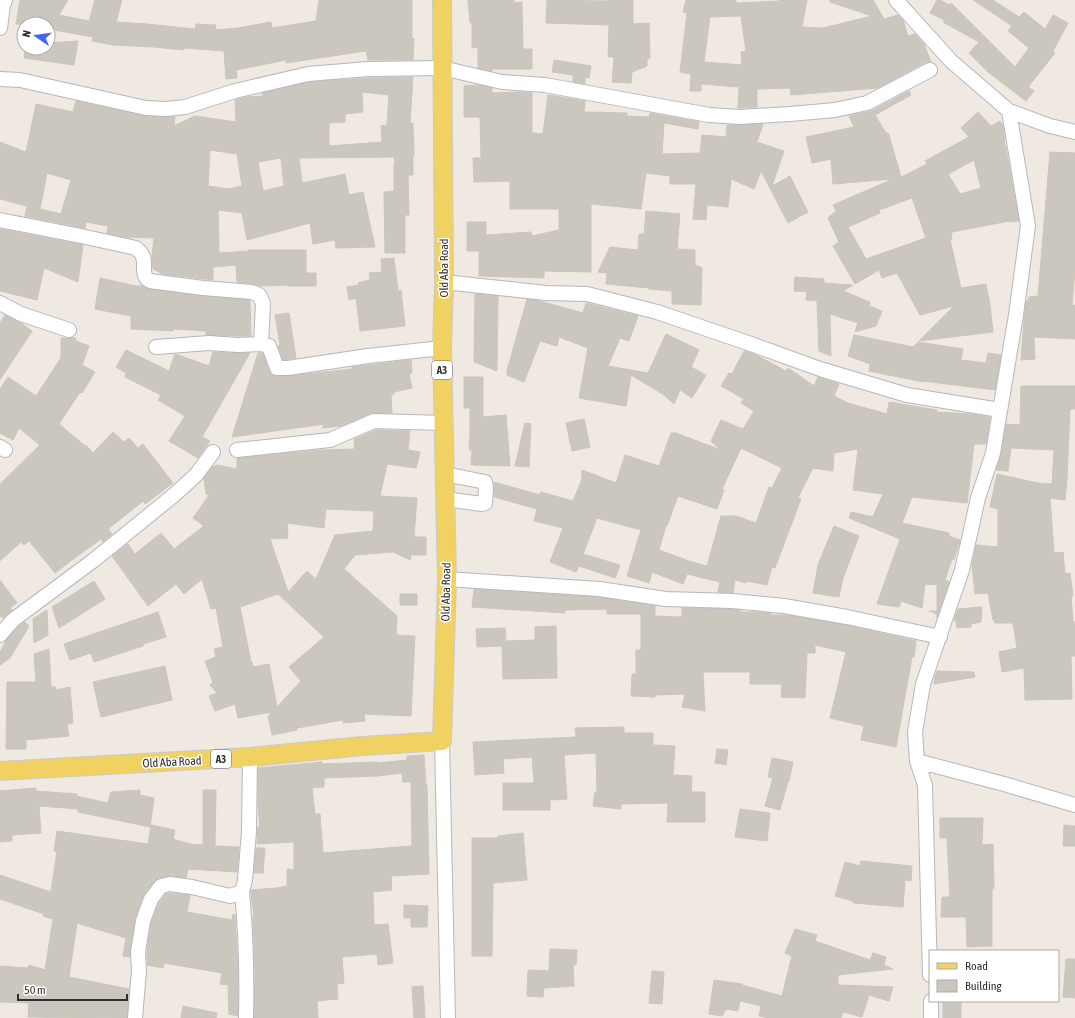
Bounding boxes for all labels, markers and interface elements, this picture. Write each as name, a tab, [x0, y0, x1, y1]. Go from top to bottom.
north arrow	[16, 16, 56, 56]
text: N	[20, 29, 33, 38]
street label: Old Aba Road	[437, 238, 451, 298]
road number: A3	[432, 361, 452, 379]
street label: Old Aba Road	[438, 562, 454, 622]
road number: A3	[211, 750, 231, 768]
street label: Old Aba Road	[142, 753, 202, 771]
legend	[929, 950, 1059, 1002]
text: Road	[965, 959, 988, 973]
scale bar	[18, 976, 127, 1002]
text: Building	[965, 979, 1003, 993]
text: 50 m	[24, 983, 46, 997]

